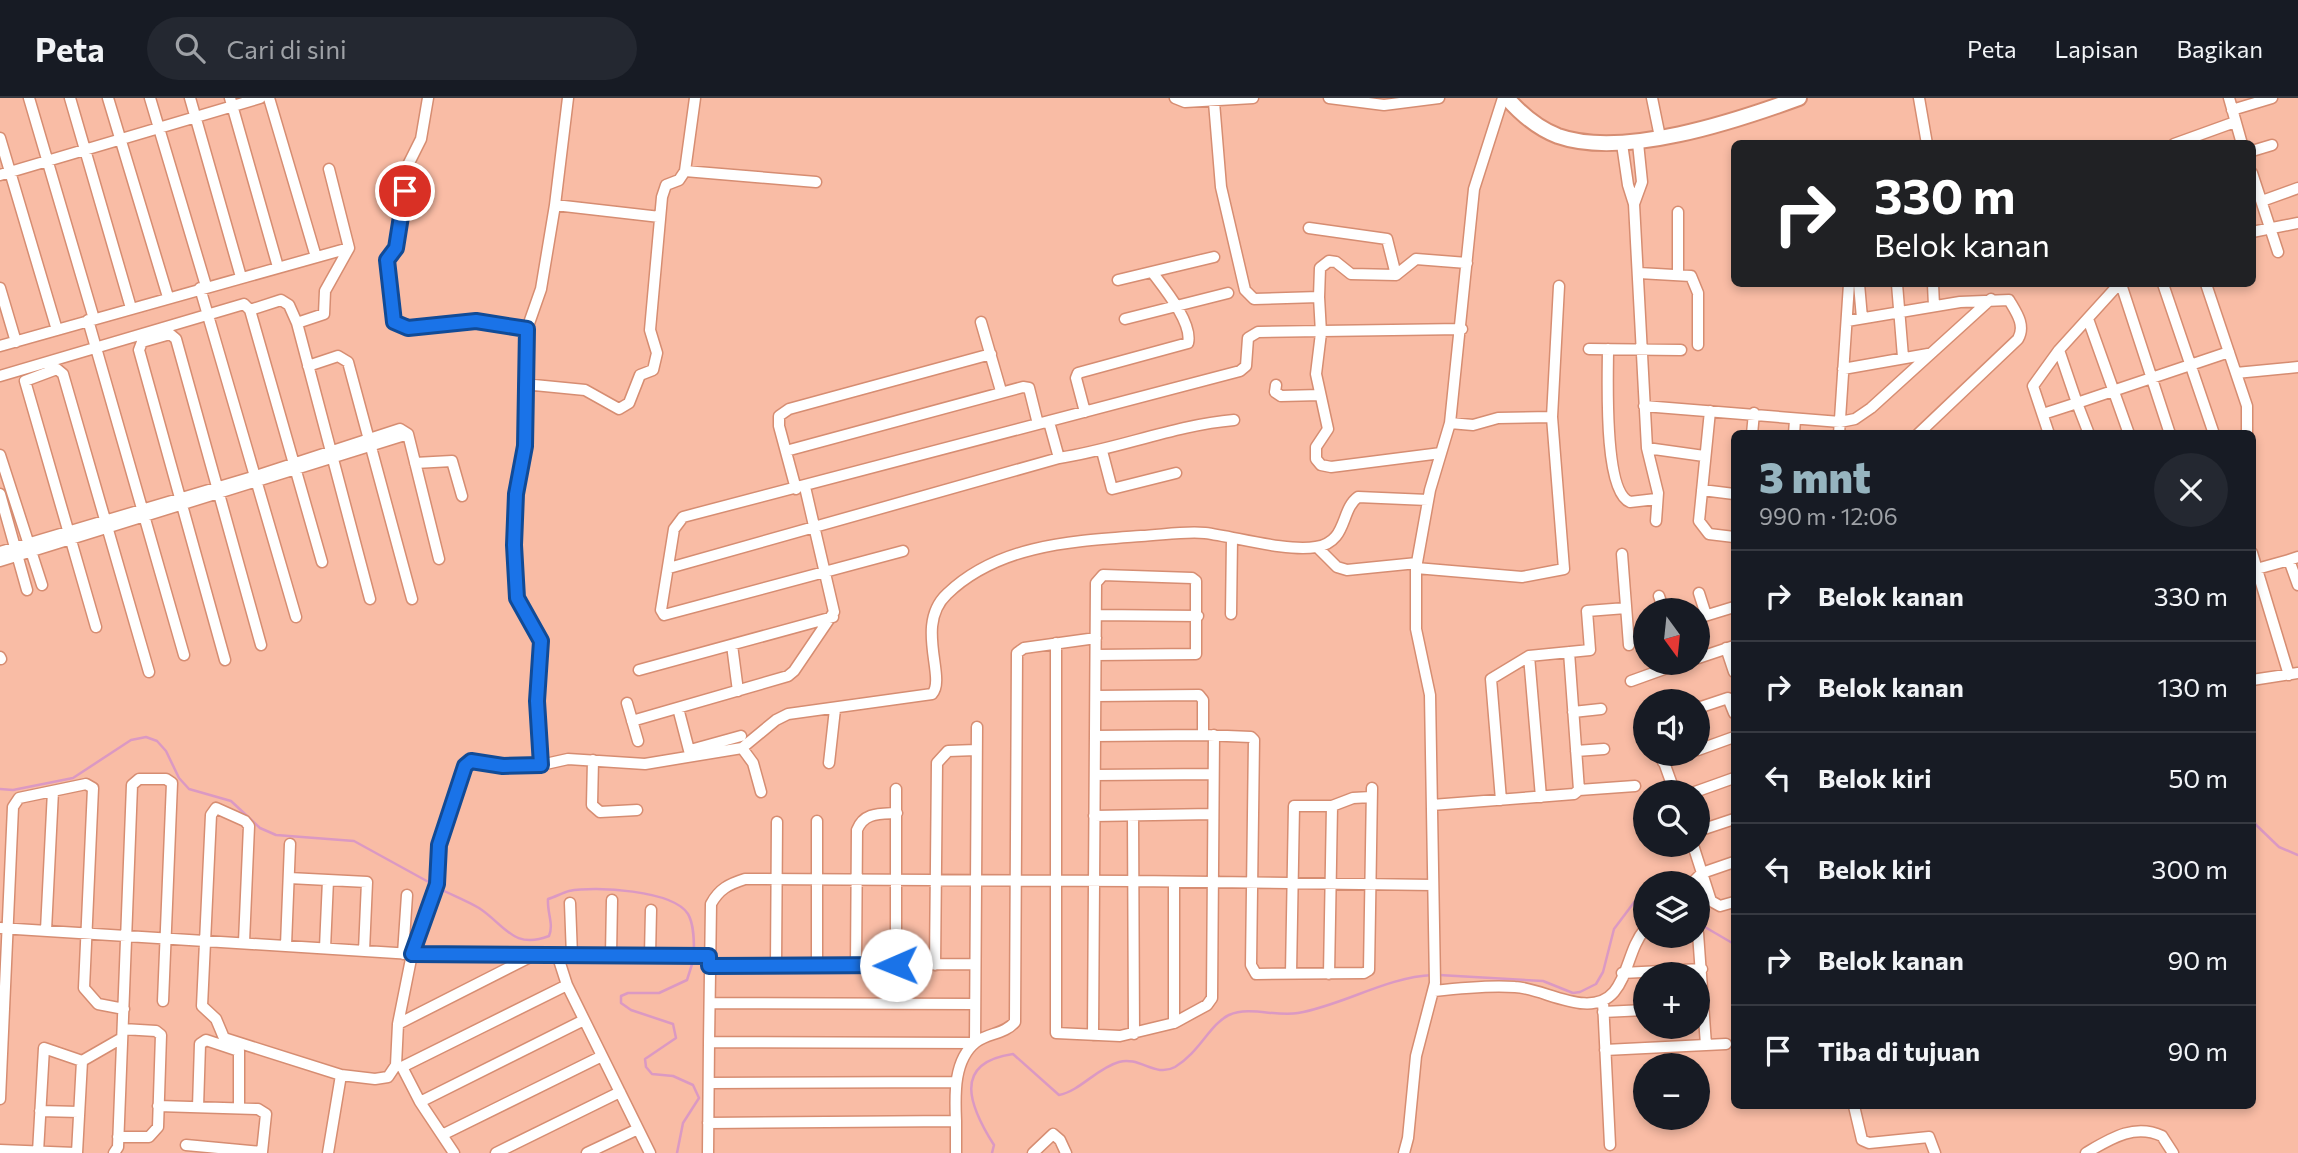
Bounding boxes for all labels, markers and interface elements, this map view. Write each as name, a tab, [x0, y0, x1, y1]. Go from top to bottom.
search box	[147, 17, 637, 80]
text: Peta	[35, 28, 105, 69]
icon: search	[171, 29, 209, 67]
text: Cari di sini	[227, 33, 347, 64]
text: Peta	[1967, 34, 2017, 63]
text: Lapisan	[2055, 34, 2138, 63]
text: Bagikan	[2176, 34, 2263, 63]
pin	[375, 161, 435, 221]
text: 330 m	[1874, 164, 2015, 224]
icon: right	[1759, 168, 1850, 259]
icon: arrive	[386, 172, 424, 210]
text: Belok kanan	[1874, 224, 2050, 264]
text: 3 mnt	[1759, 450, 1871, 502]
button: close	[2154, 453, 2228, 527]
text: 990 m · 12:06	[1759, 502, 1898, 530]
icon: right	[1759, 577, 1797, 615]
text: Belok kanan	[1818, 580, 1964, 611]
text: 330 m	[2154, 580, 2228, 611]
north arrow	[1633, 598, 1710, 676]
map controls	[1633, 598, 1710, 1130]
icon: right	[1759, 668, 1797, 706]
text: Belok kanan	[1818, 671, 1964, 702]
text: 130 m	[2157, 671, 2228, 702]
button: sound	[1633, 689, 1710, 766]
icon: left	[1759, 759, 1797, 797]
text: Belok kiri	[1818, 762, 1932, 793]
text: 50 m	[2168, 762, 2228, 793]
button: search	[1633, 780, 1710, 857]
icon: left	[1759, 850, 1797, 888]
text: Belok kiri	[1818, 853, 1932, 884]
text: 300 m	[2152, 853, 2228, 884]
button: layers	[1633, 871, 1710, 948]
position arrow	[859, 928, 933, 1002]
icon: right	[1759, 941, 1797, 979]
text: Belok kanan	[1818, 944, 1964, 975]
text: 90 m	[2168, 944, 2228, 975]
button: +	[1633, 962, 1710, 1039]
icon: arrive	[1759, 1032, 1797, 1070]
text: Tiba di tujuan	[1818, 1035, 1980, 1066]
text: 90 m	[2168, 1035, 2228, 1066]
button: −	[1633, 1053, 1710, 1130]

